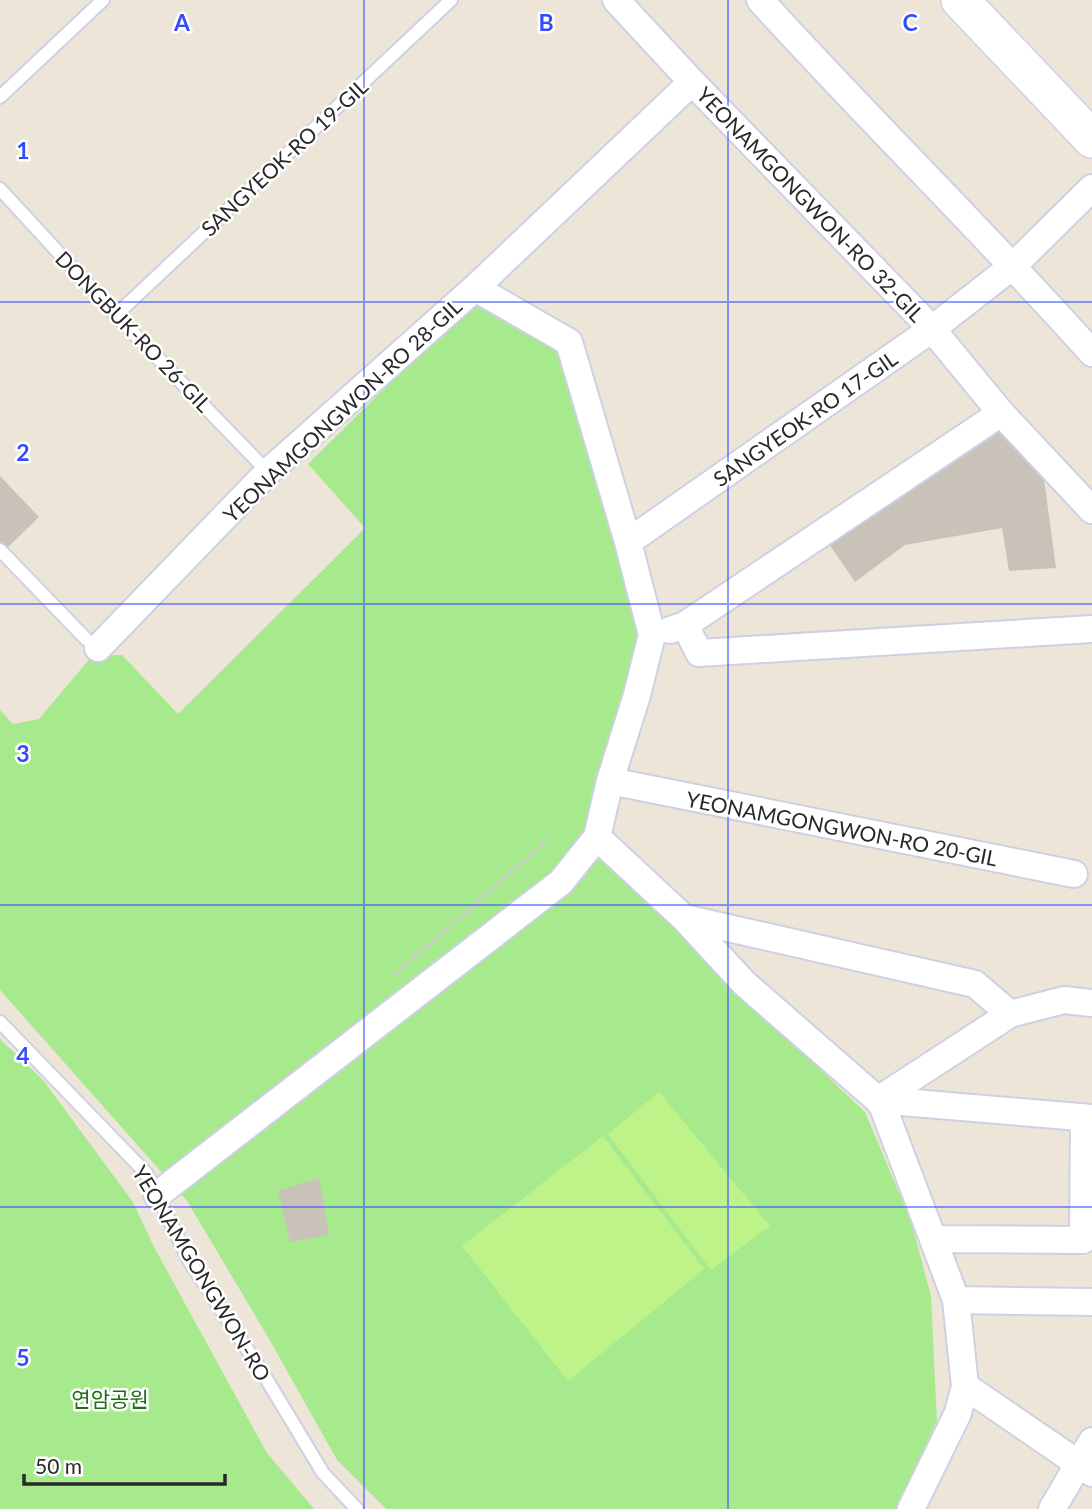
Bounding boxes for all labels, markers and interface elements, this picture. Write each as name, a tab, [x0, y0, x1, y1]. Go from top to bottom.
text: A	[173, 8, 191, 36]
text: B	[538, 8, 554, 36]
text: C	[902, 8, 918, 36]
street label: SANGYEOK-RO 19-GIL	[196, 73, 373, 241]
street label: YEONAMGONGWON-RO 32-GIL	[692, 81, 930, 327]
text: 1	[16, 136, 30, 164]
street label: DONGBUK-RO 26-GIL	[51, 245, 217, 417]
street label: YEONAMGONGWON-RO 28-GIL	[218, 293, 466, 527]
street label: SANGYEOK-RO 17-GIL	[708, 345, 902, 491]
text: 2	[16, 438, 30, 466]
text: 3	[16, 739, 30, 767]
street label: YEONAMGONGWON-RO 20-GIL	[684, 786, 1000, 871]
text: 4	[16, 1041, 30, 1069]
street label: YEONAMGONGWON-RO	[128, 1161, 276, 1385]
text: 5	[16, 1343, 30, 1371]
park label: 연암공원	[71, 1386, 149, 1411]
scale bar	[24, 1442, 226, 1486]
text: 50 m	[35, 1453, 82, 1478]

